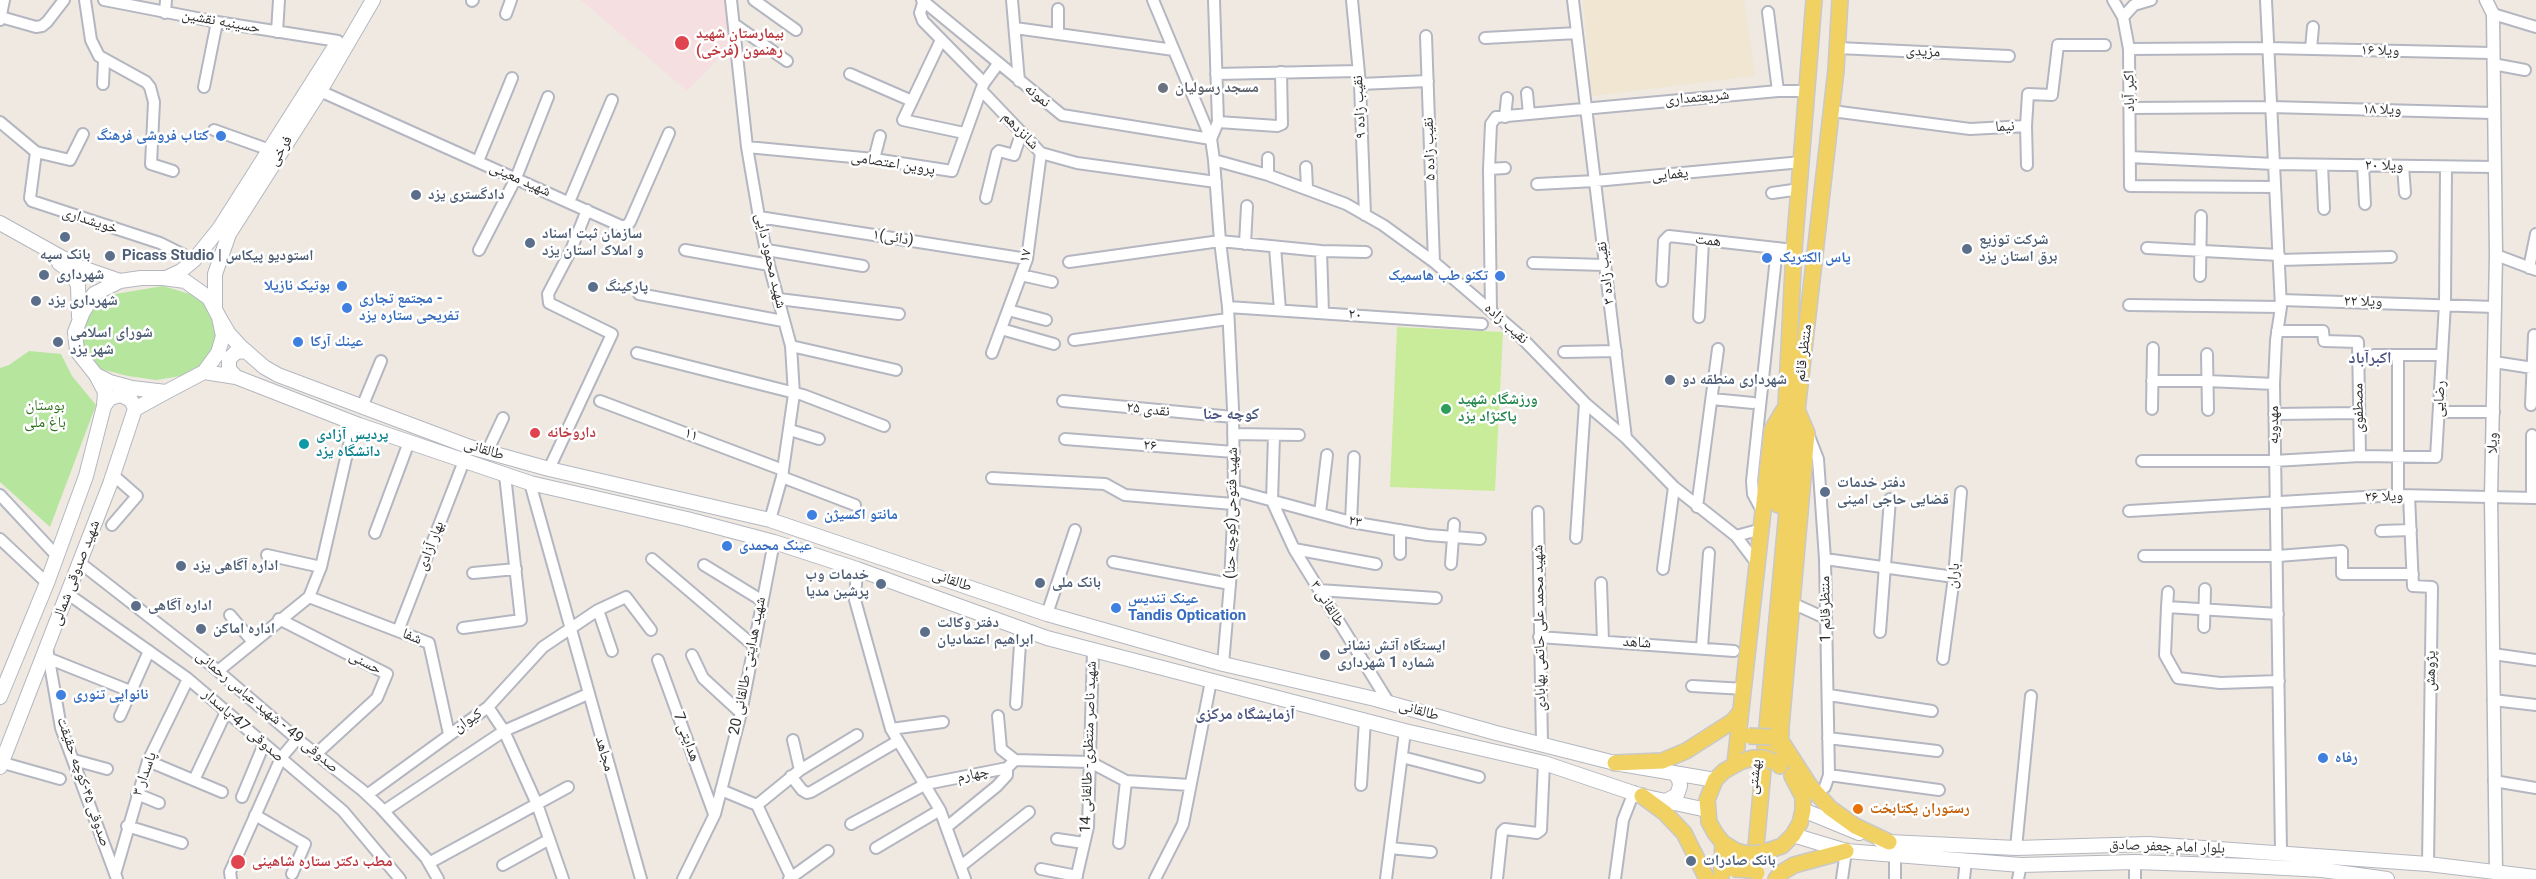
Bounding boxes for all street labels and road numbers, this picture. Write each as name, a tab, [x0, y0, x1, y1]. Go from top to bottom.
street label: حسینیه نقشین	[180, 6, 262, 38]
street label: مزیدی	[1905, 42, 1941, 62]
street label: ویلا ۱۶	[2361, 42, 2399, 60]
street label: اکبر آباد	[2121, 70, 2139, 112]
street label: نقیب زاده ۹	[1349, 75, 1371, 139]
street label: نمونه	[1020, 80, 1054, 112]
street label: شریعتمداری	[1664, 86, 1730, 110]
street label: ویلا ۱۸	[2363, 101, 2401, 119]
street label: شانزدهم	[998, 108, 1042, 154]
street label: نقیب زاده ۵	[1420, 117, 1440, 181]
street label: نیما	[1995, 118, 2015, 136]
street label: فرخی	[265, 133, 297, 169]
street label: پروین اعتصامی	[850, 148, 936, 180]
street label: ویلا ۲۰	[2365, 157, 2403, 175]
street label: شهید معینی	[487, 159, 553, 201]
street label: یغمایی	[1651, 164, 1689, 186]
street label: خویشداری	[60, 204, 120, 238]
street label: شهید محمود دایی	[750, 212, 790, 310]
street label: ۱(دائی)	[871, 226, 915, 250]
street label: همت	[1694, 231, 1722, 251]
street label: نقیب زاده ۳	[1593, 240, 1619, 306]
street label: ۱۷	[1016, 248, 1036, 264]
street label: ویلا ۲۲	[2344, 293, 2382, 311]
street label: نقیب زاده	[1480, 300, 1532, 348]
street label: ۲۰	[1348, 306, 1362, 324]
street label: منتظر قائم	[1792, 323, 1816, 383]
street label: رضایی	[2430, 380, 2450, 418]
street label: مصطفوی	[2350, 383, 2368, 433]
street label: ۲۵ نقدی	[1125, 399, 1171, 421]
street label: مهدویه	[2265, 406, 2283, 444]
street label: ۱۱	[682, 424, 700, 446]
street label: ویلا	[2484, 432, 2502, 454]
street label: طالقانی	[462, 435, 506, 465]
street label: ۲۶	[1143, 437, 1157, 455]
street label: (کوچه حنا)شهید فتوحی	[1222, 447, 1242, 579]
street label: ویلا ۲۶	[2364, 487, 2404, 507]
street label: ۲۳	[1347, 512, 1363, 532]
street label: شهید صدوقی شمالی	[48, 518, 104, 628]
street label: بهار آزادی	[413, 519, 449, 573]
street label: شهید محمد علی حاتمی بهابادی	[1530, 545, 1550, 711]
street label: باران	[1944, 562, 1964, 590]
street label: طالقانی	[930, 566, 974, 596]
street label: منتظرقائم 1	[1816, 576, 1836, 642]
street label: طالقانی ۳	[1306, 577, 1348, 631]
street label: شهید هدایتی- طالقانی 20	[726, 595, 770, 737]
street label: شفا	[400, 625, 424, 649]
street label: شاهد	[1622, 633, 1652, 653]
street label: صدوقی 49 - شهید عباس رحمانی	[192, 647, 342, 777]
street label: حسنی	[346, 647, 384, 679]
street label: پژوهش	[2422, 650, 2440, 692]
street label: شهید ناصر منتظری- طالقانی 14	[1077, 661, 1101, 833]
street label: صدوقی 47-پاسدار	[198, 686, 288, 766]
street label: طالقانی	[1397, 697, 1441, 725]
street label: کیوان	[450, 705, 486, 737]
street label: هدایتی 7	[669, 710, 703, 764]
street label: صدوقی ۴۵-کوچه حقیقت	[52, 715, 114, 849]
street label: مجاهد	[590, 735, 618, 773]
street label: پاسدار ۳	[129, 749, 161, 799]
street label: بهشتی	[1744, 758, 1766, 796]
street label: چهارم	[955, 763, 991, 787]
street label: بلوار امام جعفر صادق	[2109, 836, 2225, 858]

